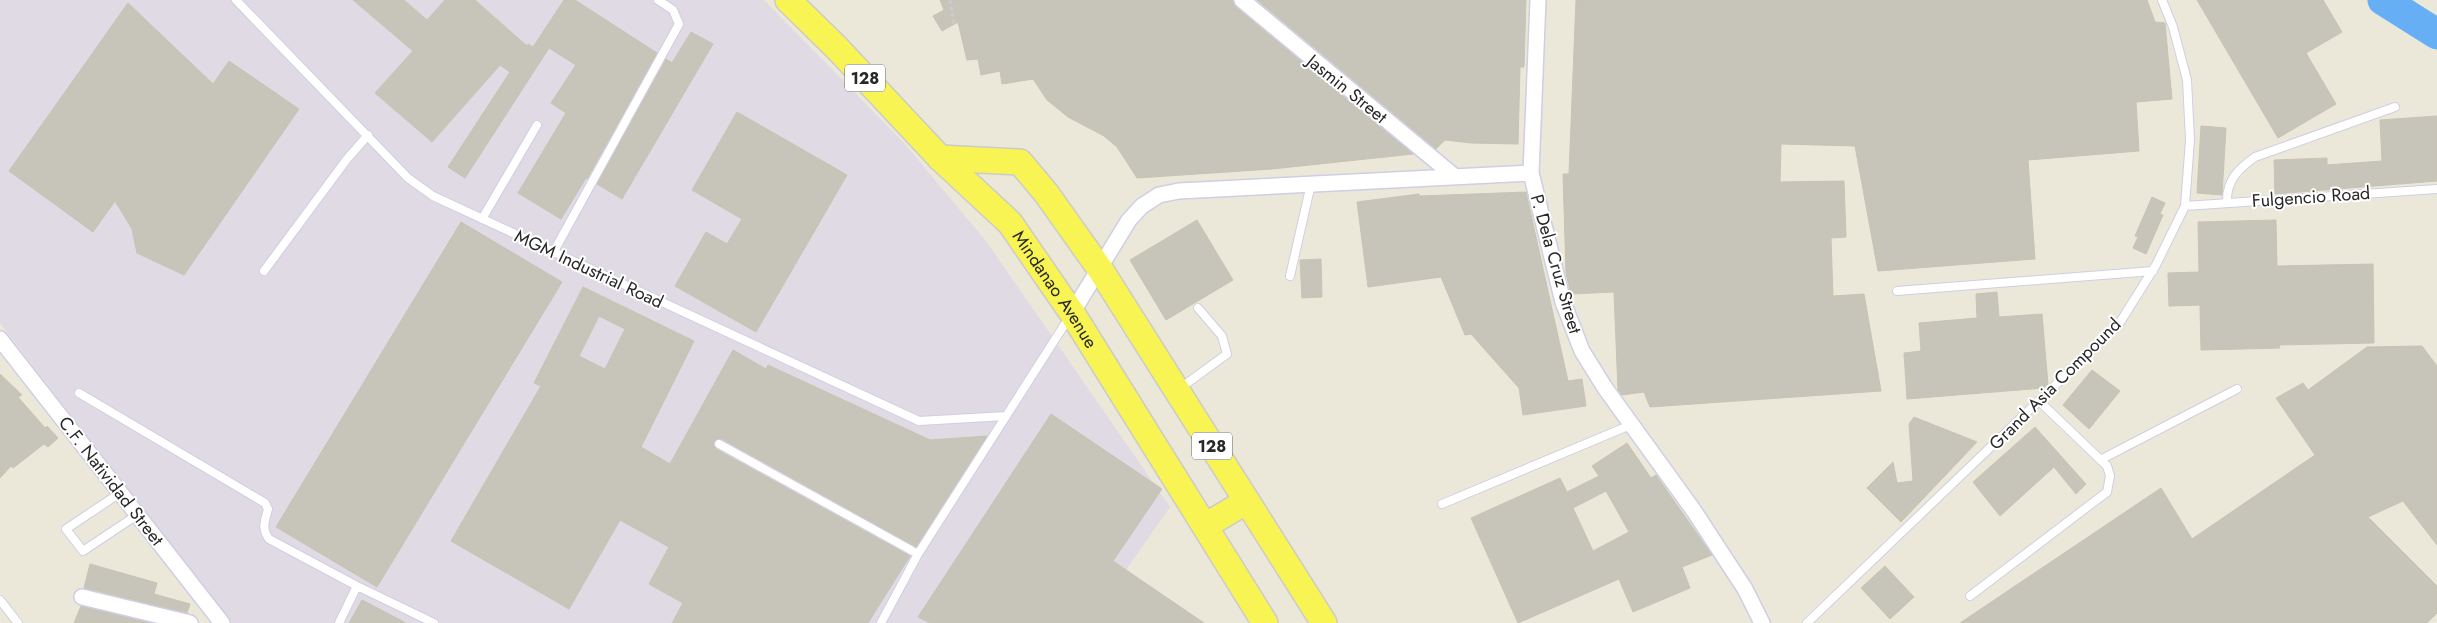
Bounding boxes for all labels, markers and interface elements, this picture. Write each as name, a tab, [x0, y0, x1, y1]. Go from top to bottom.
street label: Jasmin Street	[1300, 47, 1393, 130]
road number: 128	[845, 64, 885, 92]
street label: Fulgencio Road	[2251, 180, 2371, 214]
street label: P. Dela Cruz Street	[1524, 191, 1588, 337]
street label: MGM Industrial Road	[510, 223, 668, 315]
street label: Mindanao Avenue	[1006, 225, 1104, 353]
street label: Grand Asia Compound	[1983, 312, 2127, 456]
street label: C.F. Natividad Street	[52, 411, 170, 552]
road number: 128	[1192, 432, 1232, 460]

